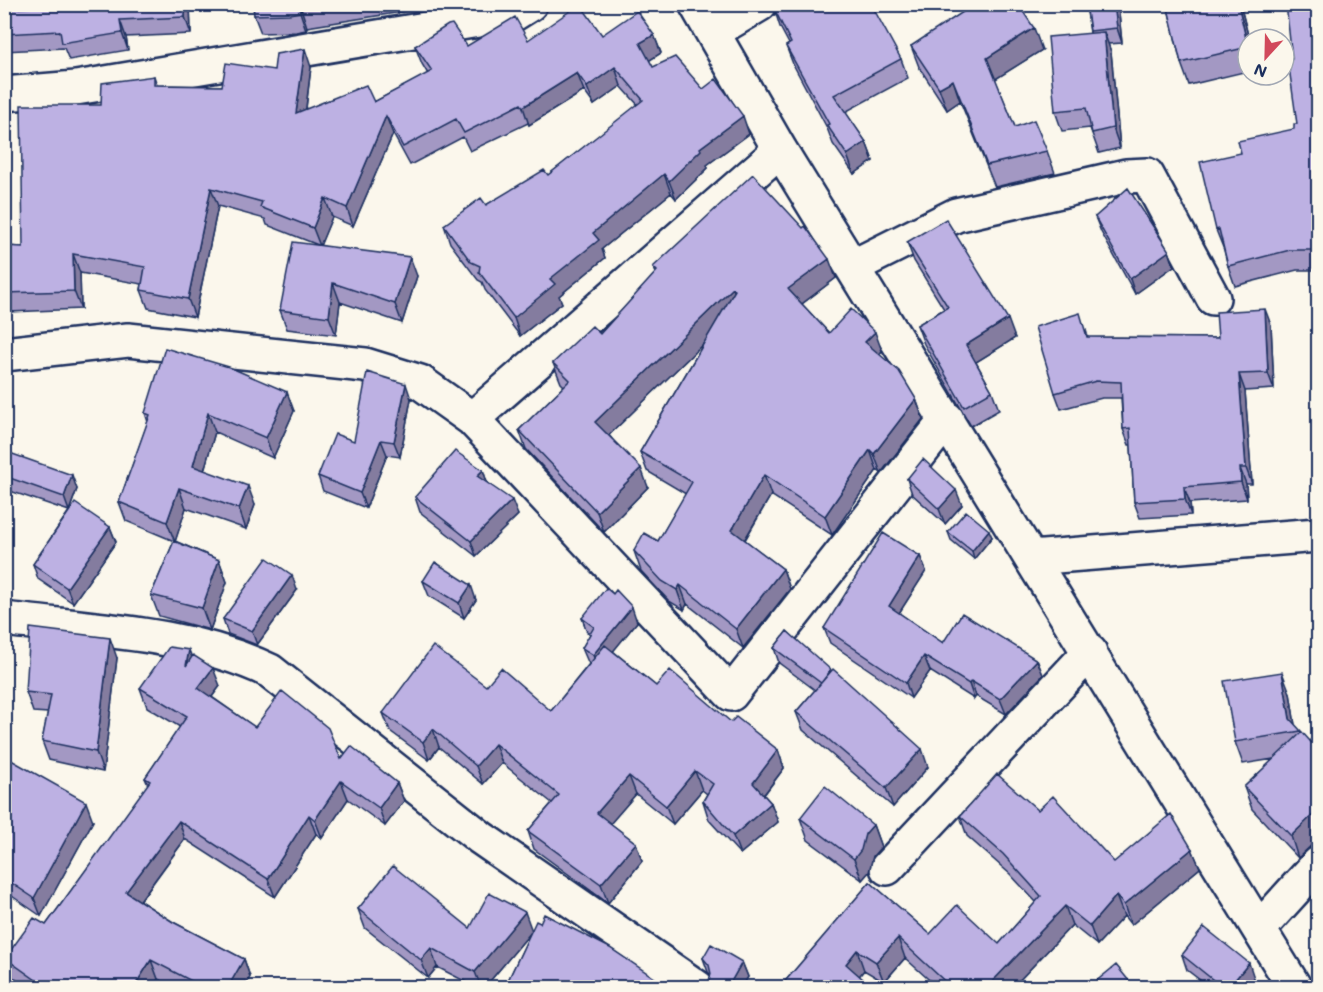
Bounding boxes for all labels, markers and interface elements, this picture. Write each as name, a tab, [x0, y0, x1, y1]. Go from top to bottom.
north arrow	[1236, 27, 1296, 87]
text: N	[1251, 59, 1270, 83]

